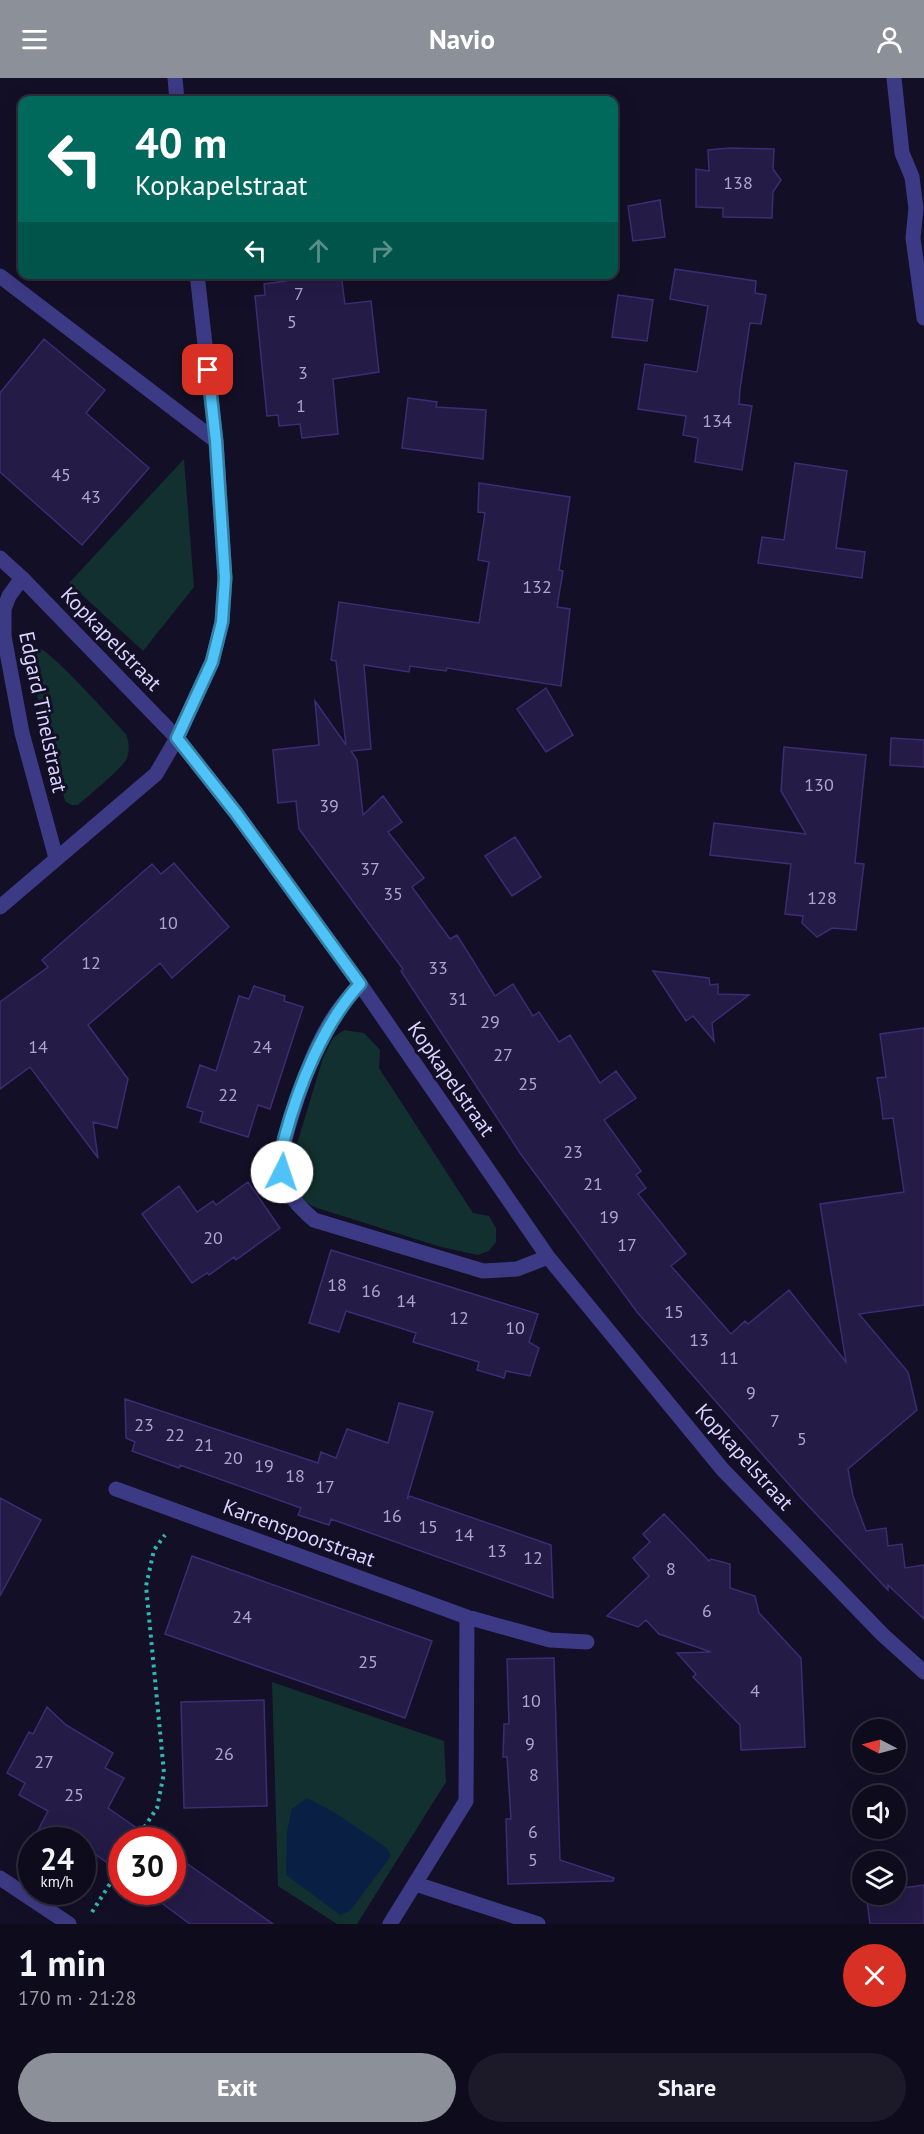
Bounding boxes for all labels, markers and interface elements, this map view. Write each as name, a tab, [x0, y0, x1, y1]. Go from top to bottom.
text: Navio	[429, 22, 495, 56]
icon: menu	[18, 23, 51, 56]
icon: person	[873, 23, 906, 56]
text: 40 m	[135, 115, 227, 170]
icon: left	[36, 120, 114, 198]
text: Kopkapelstraat	[135, 168, 307, 202]
house number: 138	[723, 171, 753, 194]
icon: left	[239, 234, 272, 267]
icon: ahead	[302, 234, 335, 267]
icon: right	[365, 234, 398, 267]
house number: 7	[294, 282, 304, 305]
house number: 5	[287, 310, 297, 333]
pin	[182, 344, 233, 395]
icon: arrive	[191, 353, 224, 386]
house number: 3	[298, 361, 308, 384]
house number: 1	[296, 394, 306, 417]
house number: 134	[702, 409, 732, 432]
house number: 45	[51, 463, 71, 486]
house number: 43	[81, 485, 101, 508]
house number: 132	[522, 575, 552, 598]
street label: Kopkapelstraat	[55, 581, 168, 696]
street label: Edgard Tinelstraat	[13, 629, 74, 795]
house number: 130	[804, 773, 834, 796]
house number: 39	[319, 794, 339, 817]
house number: 37	[360, 857, 380, 880]
house number: 35	[383, 882, 403, 905]
house number: 128	[807, 886, 837, 909]
house number: 10	[158, 911, 178, 934]
house number: 12	[81, 951, 101, 974]
house number: 33	[428, 956, 448, 979]
house number: 31	[448, 987, 468, 1010]
house number: 29	[480, 1010, 500, 1033]
street label: Kopkapelstraat	[402, 1016, 501, 1141]
house number: 14	[28, 1035, 48, 1058]
house number: 24	[252, 1035, 272, 1058]
house number: 27	[493, 1043, 513, 1066]
house number: 25	[518, 1072, 538, 1095]
house number: 22	[218, 1083, 238, 1106]
position arrow	[250, 1140, 314, 1204]
house number: 23	[563, 1140, 583, 1163]
house number: 21	[583, 1172, 603, 1195]
house number: 19	[599, 1205, 619, 1228]
house number: 20	[203, 1226, 223, 1249]
house number: 17	[617, 1233, 637, 1256]
house number: 18	[327, 1273, 347, 1296]
house number: 16	[361, 1279, 381, 1302]
house number: 14	[396, 1289, 416, 1312]
house number: 15	[664, 1300, 684, 1323]
house number: 12	[449, 1306, 469, 1329]
house number: 10	[505, 1316, 525, 1339]
house number: 13	[689, 1328, 709, 1351]
house number: 11	[719, 1346, 739, 1369]
house number: 9	[746, 1381, 756, 1404]
street label: Kopkapelstraat	[689, 1398, 799, 1516]
house number: 7	[770, 1409, 780, 1432]
house number: 23	[134, 1413, 154, 1436]
house number: 22	[165, 1423, 185, 1446]
house number: 5	[797, 1427, 807, 1450]
house number: 21	[194, 1433, 214, 1456]
house number: 20	[223, 1446, 243, 1469]
house number: 19	[254, 1454, 274, 1477]
house number: 18	[285, 1464, 305, 1487]
house number: 17	[315, 1475, 335, 1498]
street label: Karrenspoorstraat	[219, 1492, 379, 1573]
house number: 16	[382, 1504, 402, 1527]
house number: 15	[418, 1515, 438, 1538]
house number: 14	[454, 1523, 474, 1546]
house number: 13	[487, 1539, 507, 1562]
house number: 12	[523, 1546, 543, 1569]
house number: 8	[666, 1557, 676, 1580]
house number: 6	[702, 1599, 712, 1622]
house number: 24	[232, 1605, 252, 1628]
house number: 25	[358, 1650, 378, 1673]
house number: 4	[750, 1679, 760, 1702]
house number: 10	[521, 1689, 541, 1712]
north arrow	[852, 1719, 906, 1773]
map controls	[852, 1719, 906, 1905]
house number: 9	[525, 1732, 535, 1755]
house number: 26	[214, 1742, 234, 1765]
house number: 27	[34, 1750, 54, 1773]
house number: 8	[529, 1763, 539, 1786]
house number: 25	[64, 1783, 84, 1806]
button: sound	[852, 1785, 906, 1839]
house number: 6	[528, 1820, 538, 1843]
speed limit sign: 30	[108, 1827, 186, 1905]
text: 24	[40, 1839, 74, 1878]
house number: 5	[528, 1848, 538, 1871]
button: layers	[852, 1851, 906, 1905]
text: km/h	[41, 1872, 73, 1891]
text: 1 min	[18, 1939, 106, 1986]
button: close	[843, 1944, 906, 2007]
text: 170 m · 21:28	[18, 1985, 136, 2011]
button: Exit	[18, 2053, 456, 2122]
button: Share	[468, 2053, 906, 2122]

